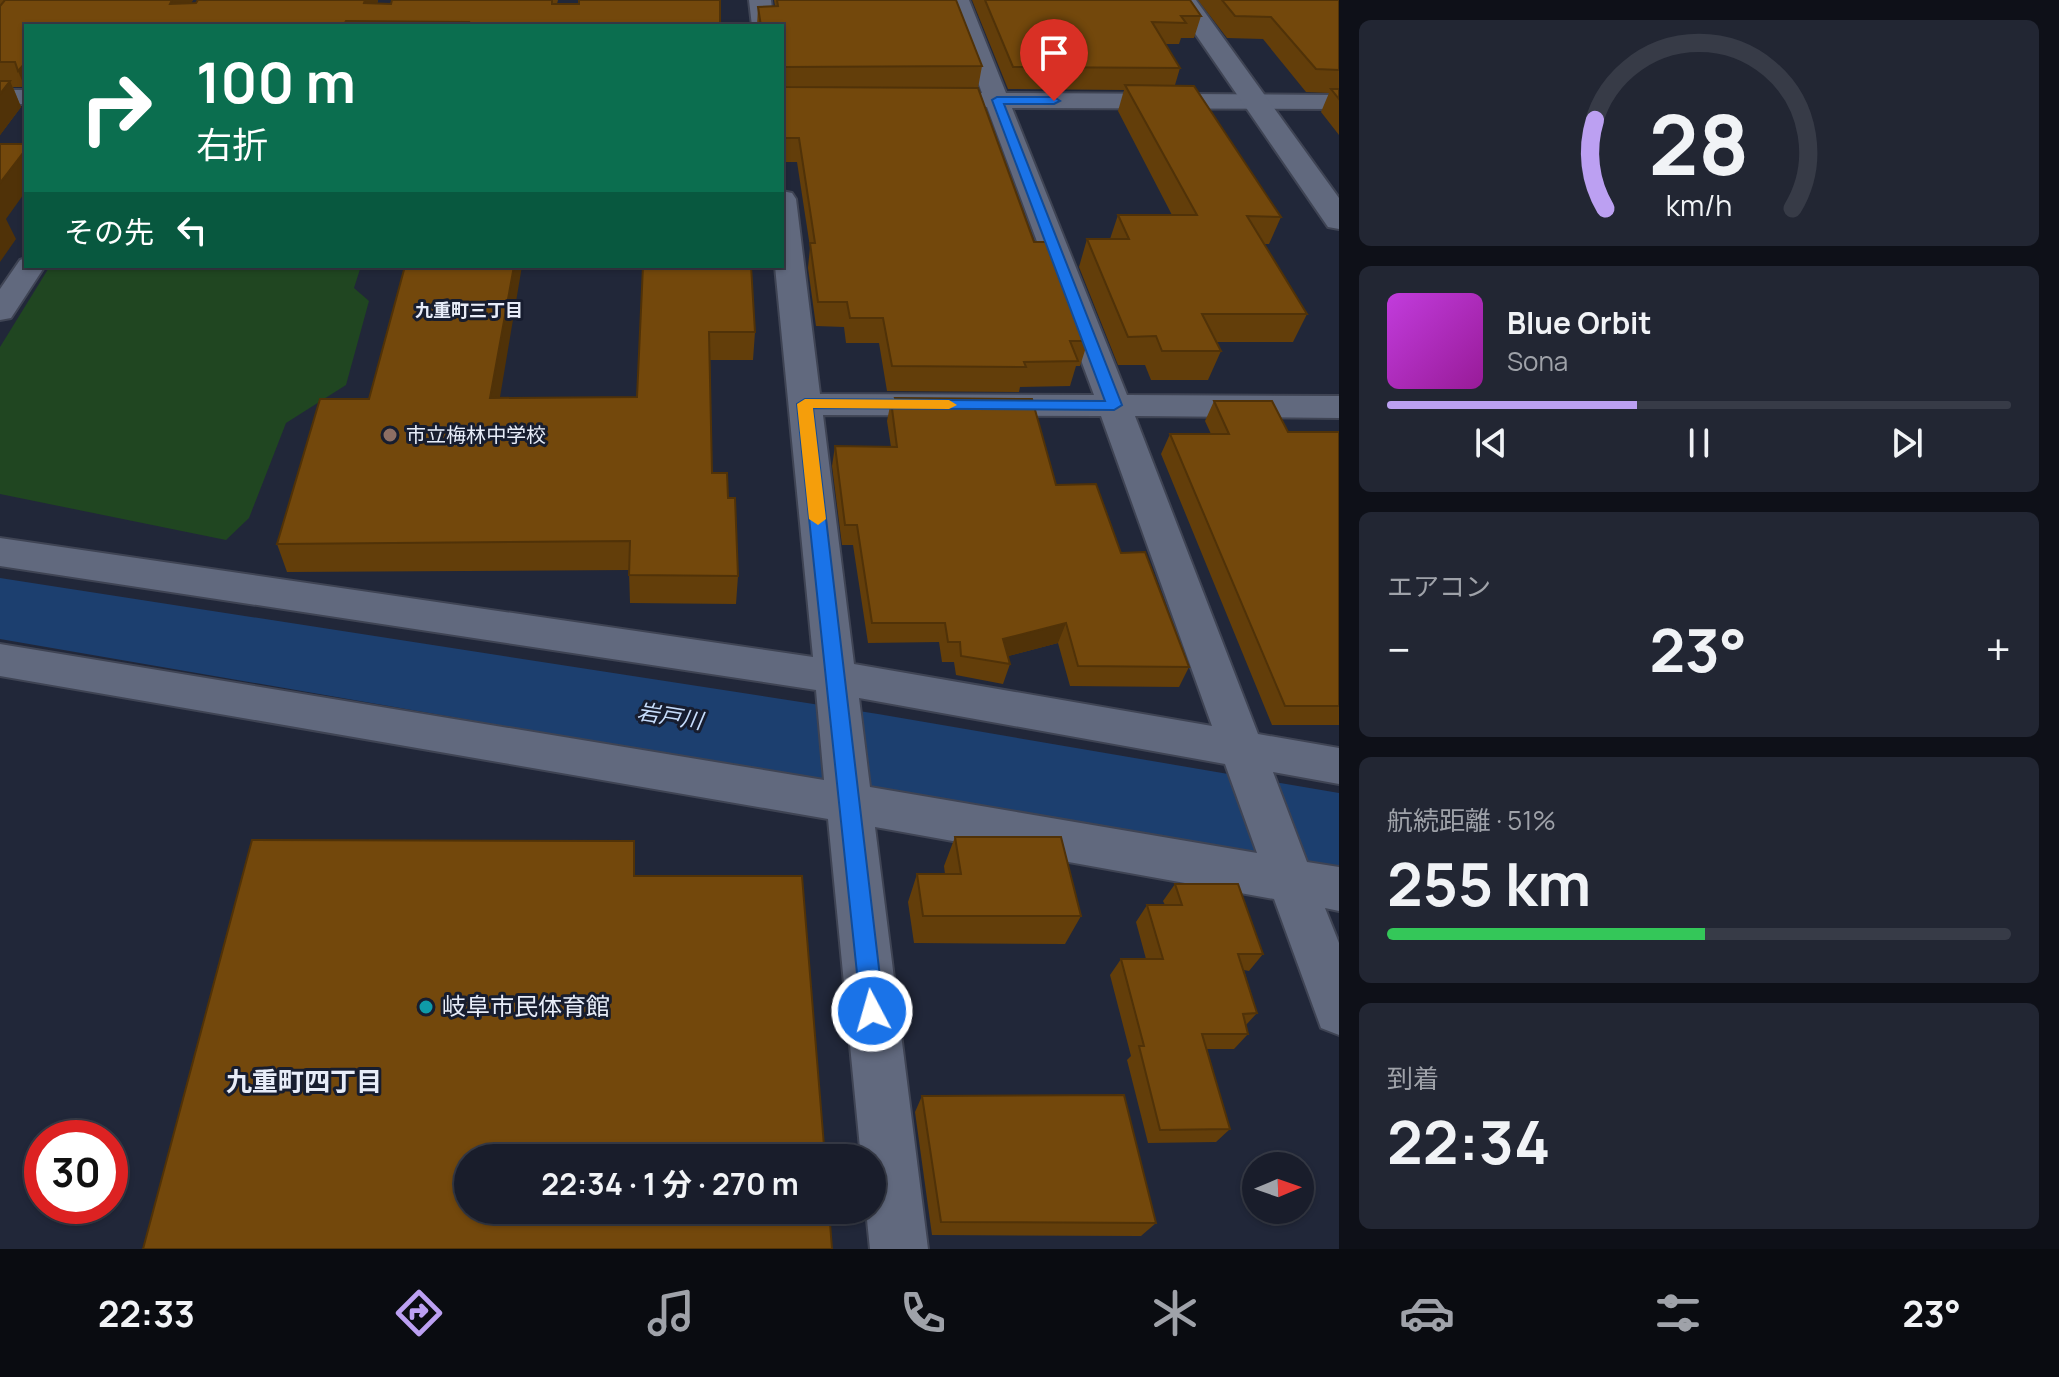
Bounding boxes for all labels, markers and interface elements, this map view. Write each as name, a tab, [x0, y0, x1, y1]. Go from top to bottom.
pin	[1020, 19, 1088, 101]
icon: arrive	[1032, 31, 1076, 75]
text: 100 m	[196, 43, 356, 120]
icon: right	[64, 56, 168, 160]
text: 28	[1649, 85, 1749, 199]
text: 右折	[196, 120, 268, 169]
text: km/h	[1666, 186, 1732, 225]
icon: left	[170, 208, 214, 252]
text: その先	[64, 211, 154, 252]
district label: 九重町三丁目	[415, 298, 523, 322]
text: Blue Orbit	[1507, 302, 1652, 343]
text: Sona	[1507, 343, 1568, 379]
place label: 市立梅林中学校	[406, 421, 546, 448]
icon: previous	[1469, 421, 1513, 465]
icon: pause	[1677, 421, 1721, 465]
icon: next	[1885, 421, 1929, 465]
marker: 市立梅林中学校	[381, 426, 399, 444]
text: エアコン	[1387, 568, 1491, 604]
text: 23°	[1649, 608, 1747, 690]
text: −	[1387, 619, 1411, 679]
text: +	[1986, 619, 2011, 679]
water label: 岩戸川	[635, 696, 707, 736]
text: 航続距離 · 51%	[1387, 802, 1556, 838]
text: 255 km	[1387, 842, 1591, 924]
position arrow	[830, 969, 914, 1053]
place label: 岐阜市民体育館	[442, 989, 610, 1022]
marker: 岐阜市民体育館	[417, 998, 435, 1016]
text: 到着	[1387, 1060, 1439, 1096]
district label: 九重町四丁目	[226, 1063, 382, 1099]
text: 22:34	[1387, 1100, 1550, 1182]
speed limit sign: 30	[24, 1120, 128, 1224]
north arrow	[1242, 1152, 1314, 1224]
map controls	[1242, 1152, 1314, 1224]
text: 22:34 · 1 分 · 270 m	[541, 1163, 799, 1204]
icon: directions	[391, 1285, 447, 1341]
icon: music	[643, 1285, 699, 1341]
icon: phone	[895, 1285, 951, 1341]
icon: climate	[1147, 1285, 1203, 1341]
icon: car	[1399, 1285, 1455, 1341]
icon: filters	[1650, 1285, 1706, 1341]
text: 22:33	[98, 1289, 195, 1338]
text: 23°	[1902, 1289, 1961, 1338]

